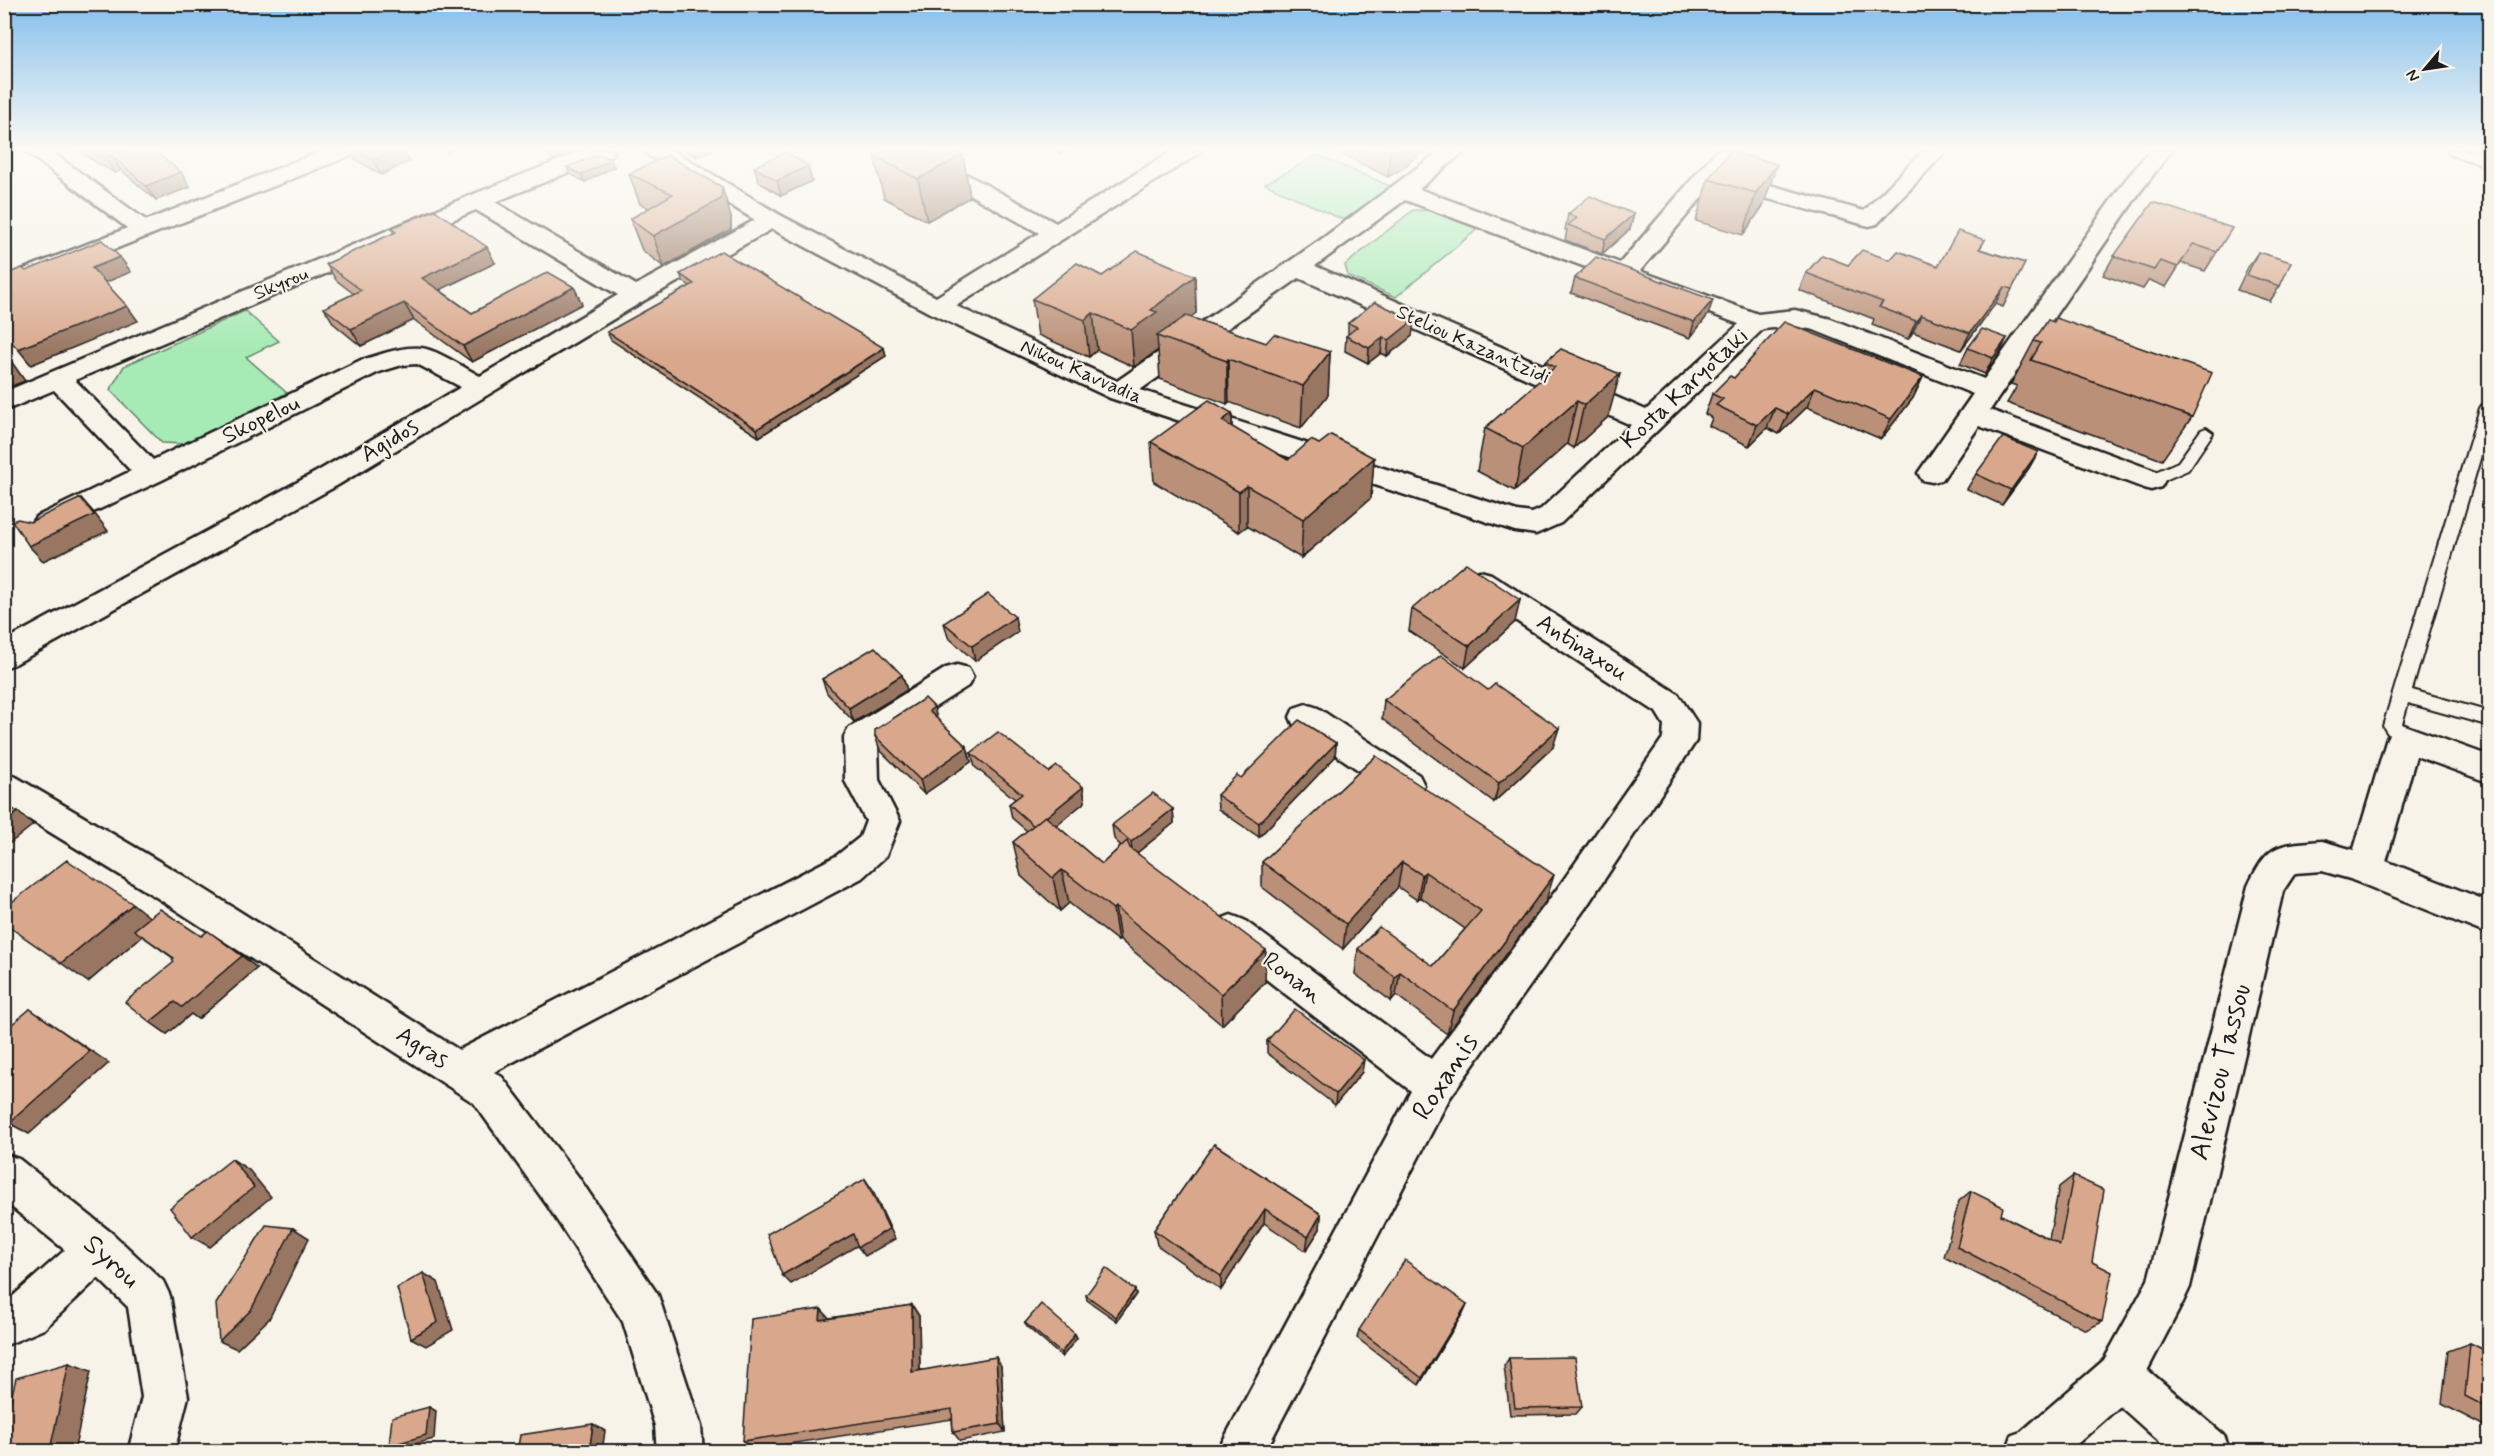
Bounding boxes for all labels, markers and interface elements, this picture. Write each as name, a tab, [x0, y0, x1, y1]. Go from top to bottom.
north arrow	[2395, 39, 2455, 99]
text: N	[2401, 66, 2425, 85]
street label: Skyrou	[250, 261, 312, 307]
street label: Steliou Kazantzidi	[1392, 299, 1554, 391]
street label: Kosta Karyotaki	[1614, 322, 1756, 456]
street label: Nikou Kavvadia	[1016, 333, 1146, 411]
street label: Skopelou	[217, 388, 305, 452]
street label: Agidos	[355, 412, 425, 470]
street label: Antinaxou	[1530, 607, 1634, 689]
street label: Ronan	[1256, 945, 1328, 1011]
street label: Alevizou Tassou	[2181, 980, 2261, 1164]
street label: Agras	[390, 1020, 454, 1076]
street label: Roxanis	[1404, 1026, 1488, 1128]
street label: Syrou	[75, 1227, 147, 1297]

